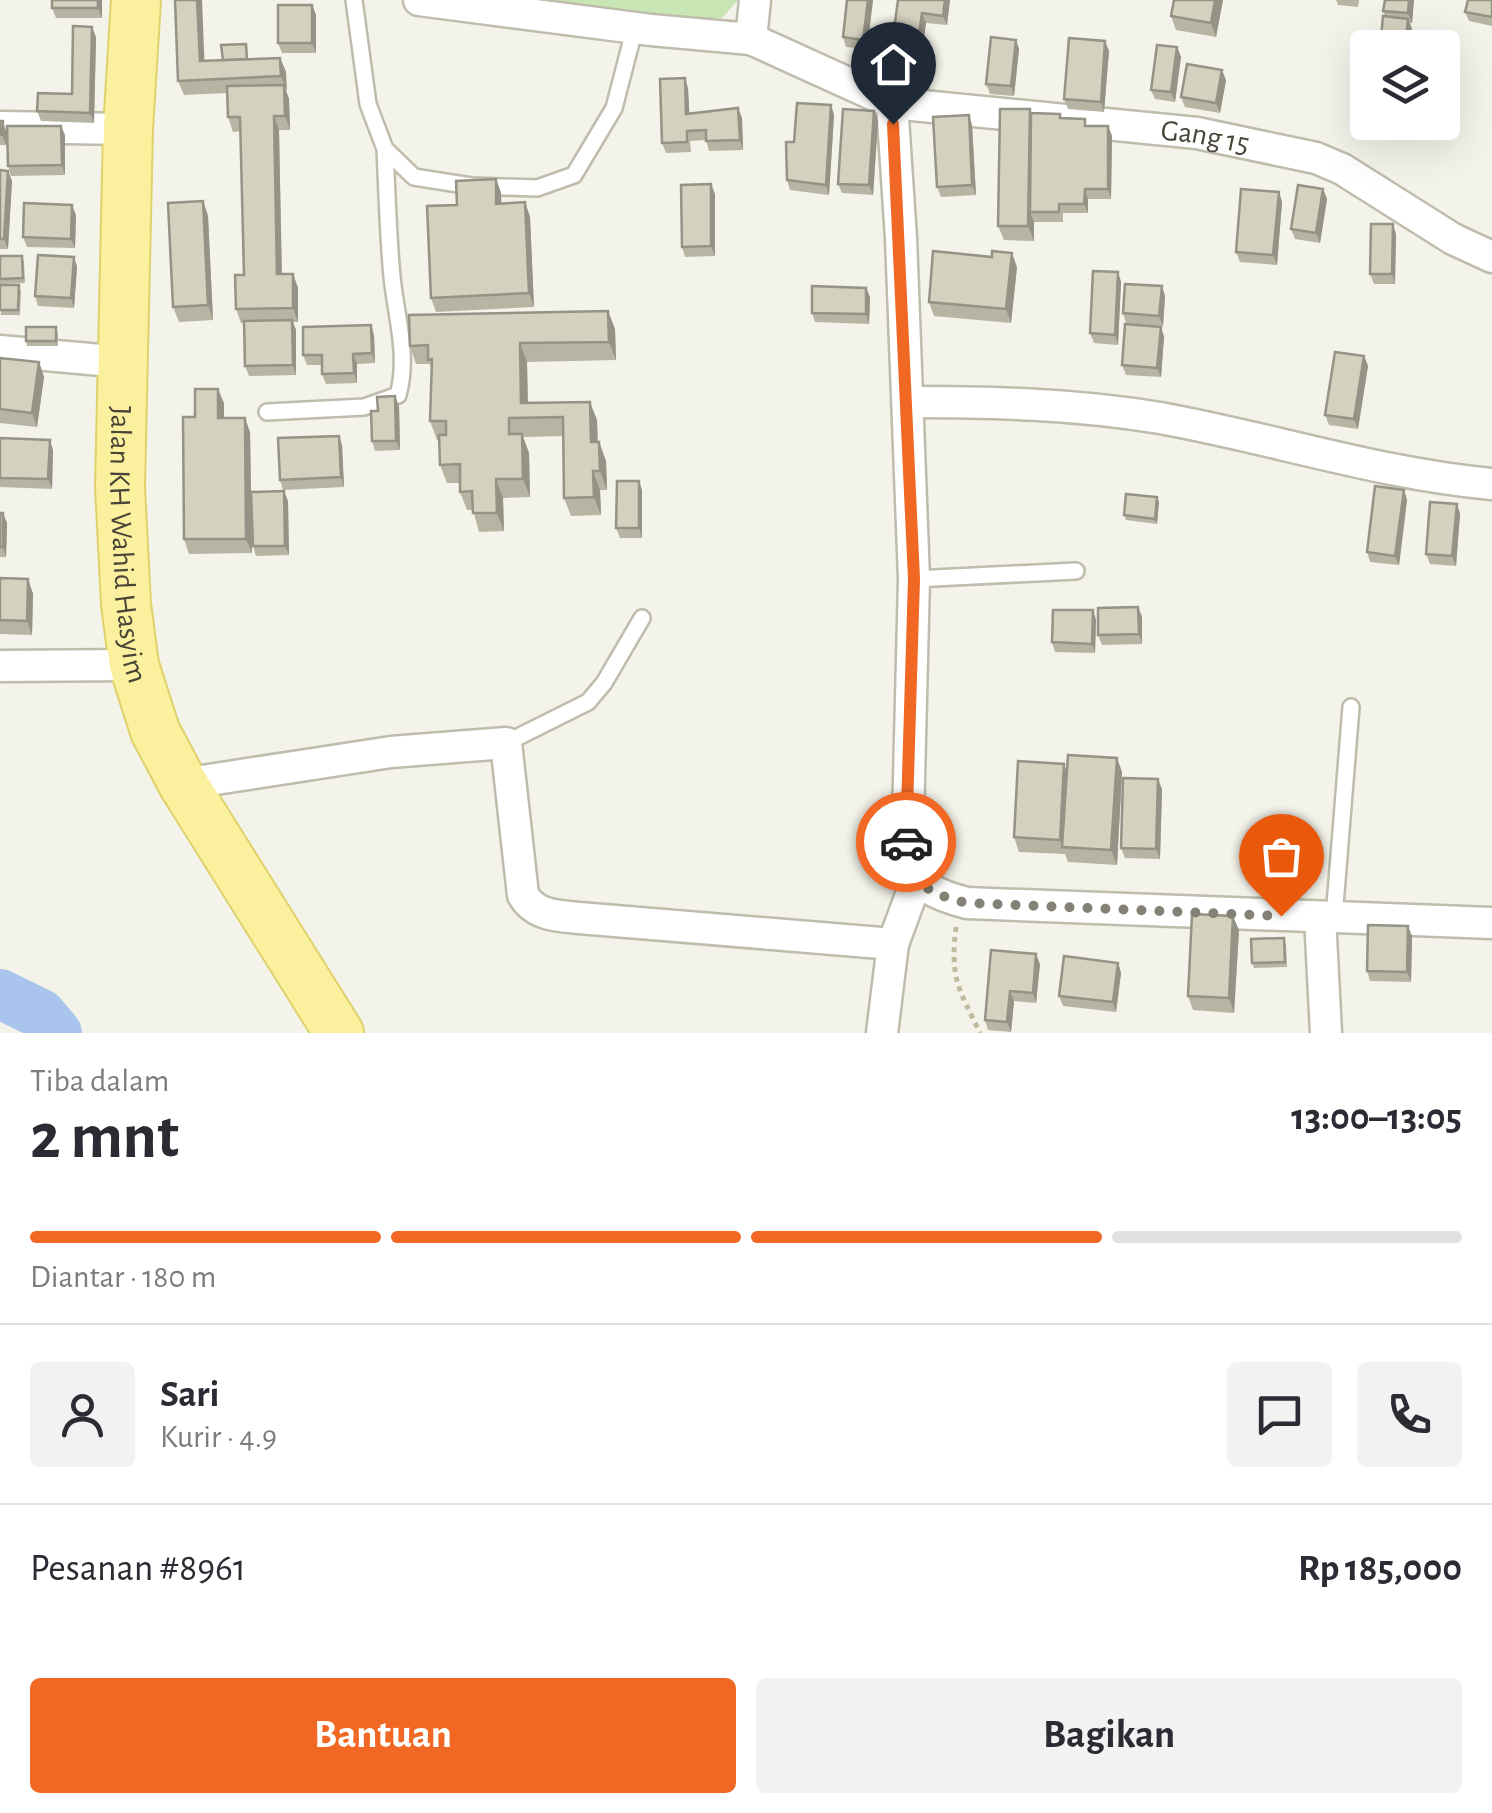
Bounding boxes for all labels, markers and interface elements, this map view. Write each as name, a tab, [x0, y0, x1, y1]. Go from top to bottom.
pin	[851, 22, 936, 125]
map controls	[1350, 30, 1460, 140]
button: layers	[1350, 30, 1460, 140]
icon: home	[866, 37, 921, 92]
street label: Gang 15	[1160, 116, 1252, 160]
street label: Jalan KH Wahid Hasyim	[104, 406, 153, 687]
courier	[856, 792, 956, 892]
pin	[1239, 814, 1324, 917]
icon: car	[879, 815, 934, 870]
icon: bag	[1254, 829, 1309, 884]
text: Tiba dalam	[30, 1065, 169, 1097]
text: 13:00–13:05	[1291, 1099, 1462, 1137]
text: 2 mnt	[30, 1105, 179, 1170]
text: Diantar · 180 m	[30, 1261, 216, 1293]
button: person	[30, 1362, 135, 1467]
button: chat	[1227, 1362, 1332, 1467]
button: phone	[1357, 1362, 1462, 1467]
text: Sari	[160, 1376, 220, 1414]
text: Kurir · 4.9	[160, 1421, 277, 1453]
text: Pesanan #8961	[30, 1550, 246, 1588]
text: Rp 185,000	[1298, 1550, 1462, 1588]
button: Bantuan	[30, 1678, 736, 1793]
button: Bagikan	[756, 1678, 1462, 1793]

